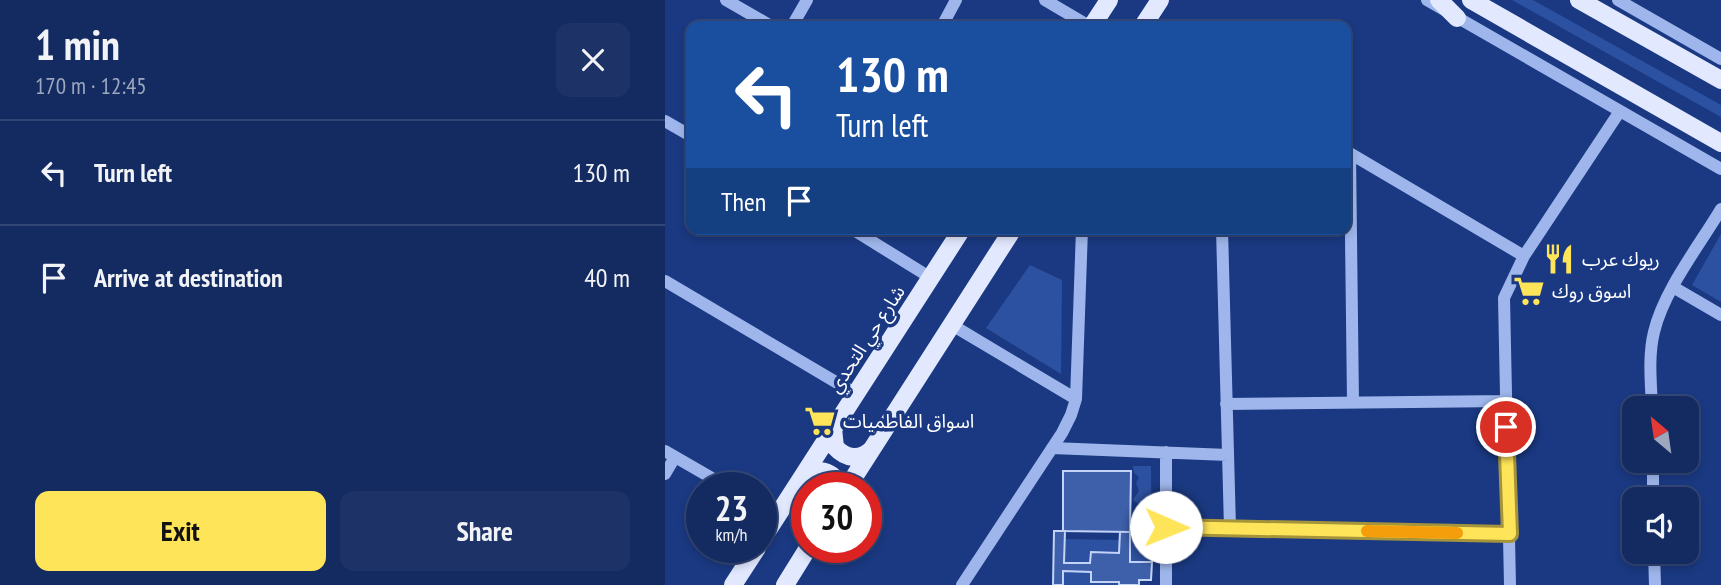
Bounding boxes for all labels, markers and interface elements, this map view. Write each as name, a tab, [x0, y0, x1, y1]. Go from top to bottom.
text: 1 min	[35, 17, 120, 72]
button: close	[556, 23, 630, 97]
text: 130 m	[836, 42, 949, 106]
icon: left	[721, 49, 812, 140]
text: 170 m · 12:45	[35, 71, 147, 100]
text: Turn left	[836, 104, 928, 146]
icon: left	[35, 154, 73, 192]
text: Turn left	[94, 156, 172, 189]
text: 130 m	[572, 156, 630, 189]
icon: arrive	[780, 182, 818, 220]
text: Then	[721, 185, 766, 218]
restaurant icon: ريوك عرب	[1542, 242, 1576, 276]
place label: ريوك عرب	[1582, 247, 1660, 271]
icon: arrive	[35, 259, 73, 297]
text: Arrive at destination	[94, 261, 283, 294]
text: 40 m	[584, 261, 630, 294]
supermarket icon: اسوق روك	[1512, 274, 1546, 308]
place label: اسوق روك	[1552, 279, 1631, 303]
street label: شارع حي التحدي	[822, 281, 913, 399]
north arrow	[1622, 396, 1699, 472]
map controls	[1622, 396, 1699, 564]
pin	[1476, 397, 1536, 457]
supermarket icon: اسواق الفاطميات	[803, 404, 837, 438]
icon: arrive	[1487, 408, 1525, 446]
place label: اسواق الفاطميات	[843, 409, 974, 433]
speed limit sign: 30	[791, 472, 882, 563]
text: 23	[715, 485, 748, 531]
button: sound	[1622, 487, 1699, 564]
position arrow	[1129, 490, 1203, 564]
button: Exit	[35, 491, 326, 571]
button: Share	[340, 491, 630, 571]
text: km/h	[716, 523, 747, 546]

